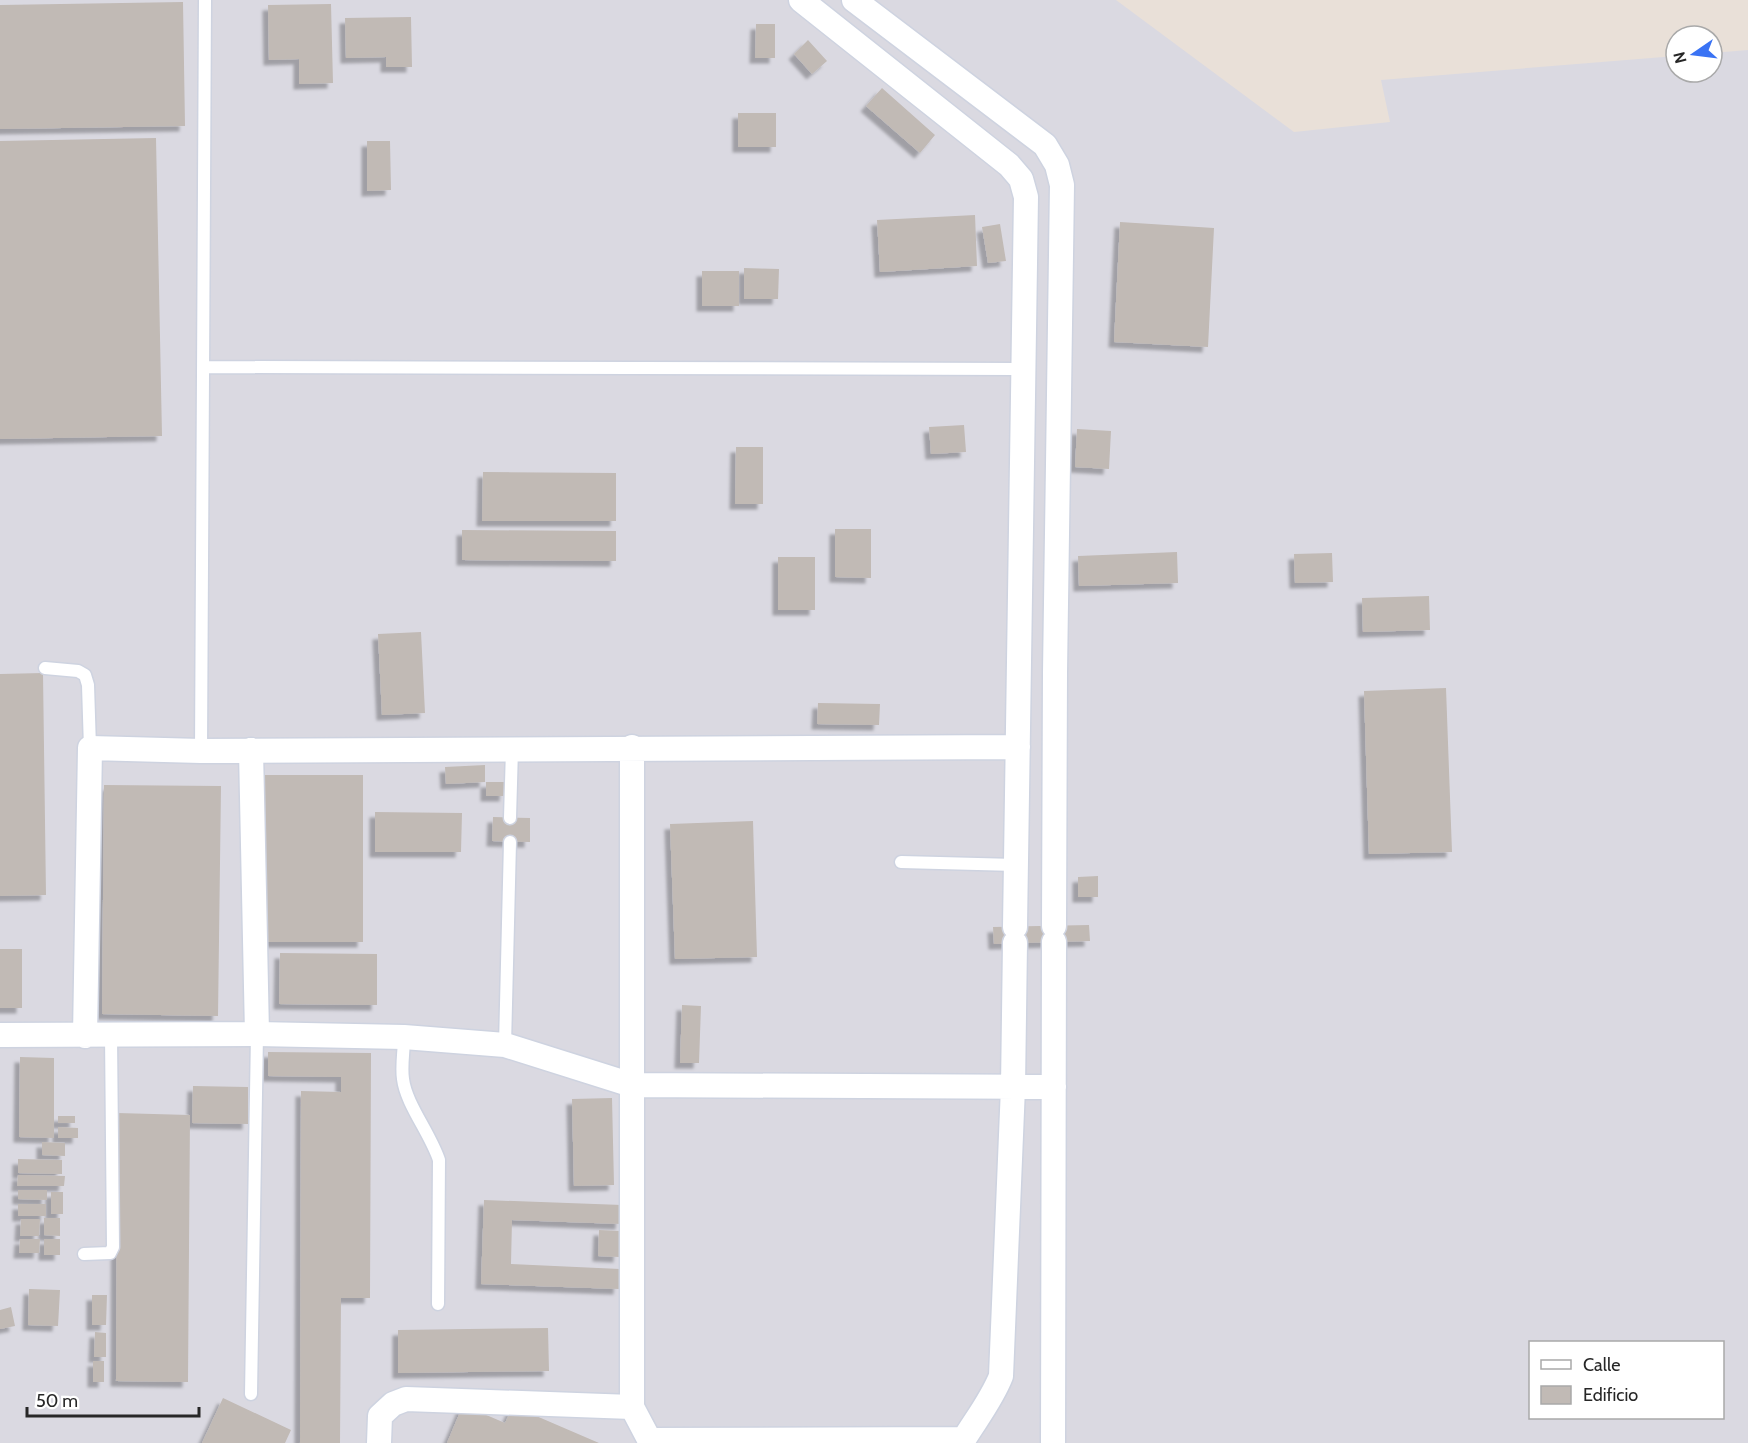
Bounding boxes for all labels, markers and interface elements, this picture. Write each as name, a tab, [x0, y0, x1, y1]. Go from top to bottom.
north arrow	[1664, 24, 1724, 84]
text: N	[1669, 50, 1691, 65]
legend	[1529, 1341, 1724, 1419]
text: Calle	[1583, 1354, 1620, 1376]
scale bar	[27, 1380, 200, 1418]
text: Edificio	[1583, 1384, 1638, 1406]
text: 50 m	[36, 1390, 78, 1412]

